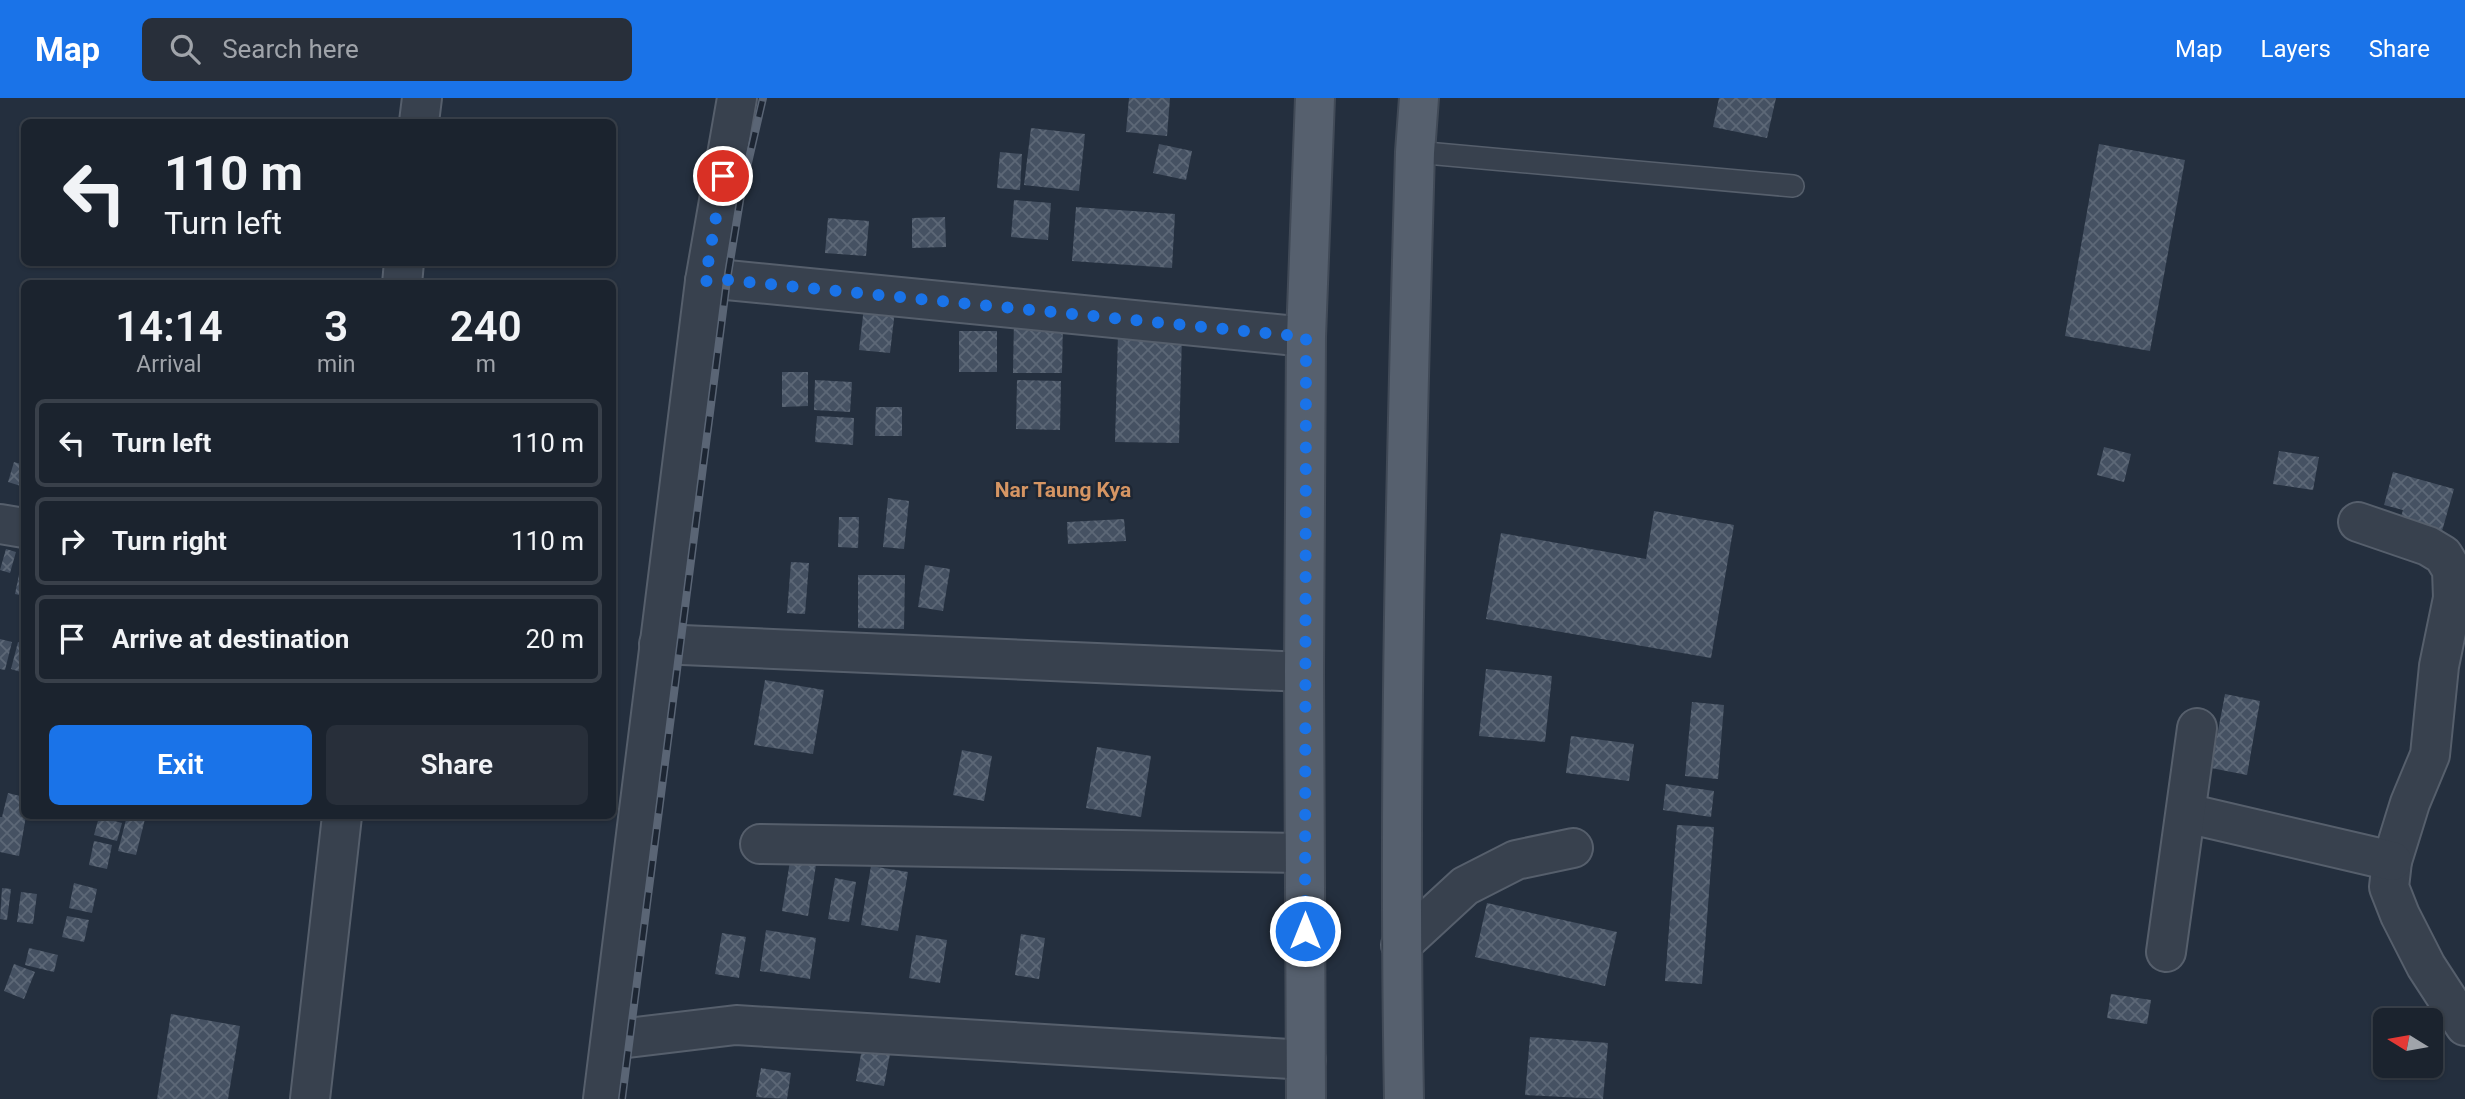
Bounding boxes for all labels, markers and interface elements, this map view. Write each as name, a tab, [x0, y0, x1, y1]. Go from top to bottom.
search box	[142, 18, 632, 81]
text: Map	[35, 30, 100, 69]
icon: search	[166, 30, 204, 68]
text: Search here	[222, 34, 359, 64]
text: Map	[2175, 35, 2223, 63]
text: Layers	[2261, 35, 2331, 63]
text: Share	[2369, 35, 2430, 63]
text: 110 m	[164, 145, 303, 202]
pin	[693, 146, 753, 206]
icon: left	[49, 147, 140, 238]
icon: arrive	[704, 157, 742, 195]
text: Turn left	[164, 204, 282, 242]
text: 14:14	[115, 302, 223, 351]
text: 3	[324, 302, 348, 351]
text: 240	[450, 302, 522, 351]
text: Arrival	[136, 351, 202, 378]
text: min	[317, 351, 355, 378]
text: m	[476, 351, 496, 378]
icon: left	[53, 424, 91, 462]
text: Turn left	[112, 428, 211, 458]
text: 110 m	[511, 428, 584, 458]
district label: Nar Taung Kya	[995, 478, 1131, 502]
icon: right	[53, 522, 91, 560]
text: Turn right	[112, 526, 227, 556]
text: 110 m	[511, 526, 584, 556]
icon: arrive	[53, 620, 91, 658]
text: Arrive at destination	[112, 624, 349, 654]
text: 20 m	[526, 624, 584, 654]
button: Exit	[49, 725, 312, 805]
button: Share	[326, 725, 588, 805]
position arrow	[1268, 894, 1342, 968]
north arrow	[2373, 1008, 2443, 1078]
map controls	[2373, 1008, 2443, 1078]

